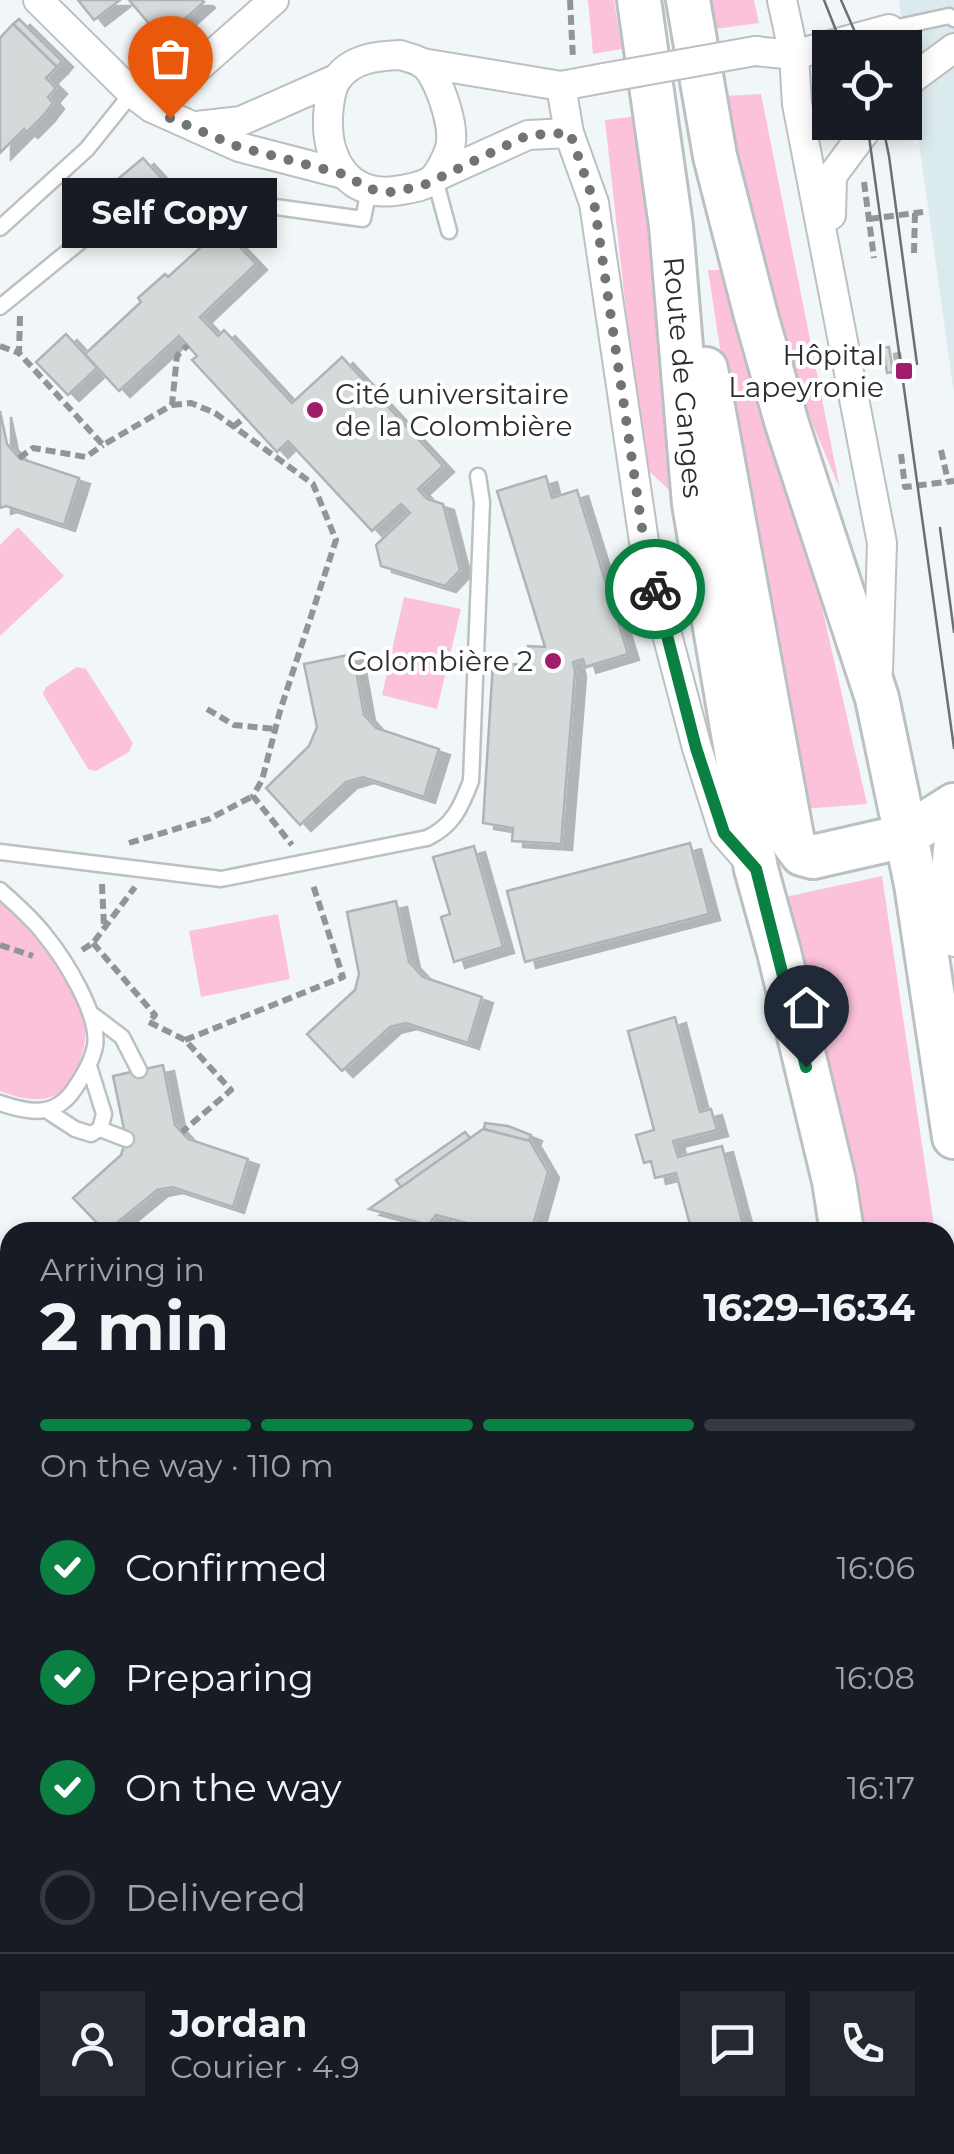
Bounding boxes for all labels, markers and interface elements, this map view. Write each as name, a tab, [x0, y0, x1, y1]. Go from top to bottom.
pin	[128, 16, 213, 119]
map controls	[812, 30, 922, 140]
button: locate	[812, 30, 922, 140]
icon: bag	[143, 31, 198, 86]
callout: Self Copy	[62, 178, 278, 248]
text: Self Copy	[92, 193, 247, 232]
street label: Route de Ganges	[657, 255, 710, 499]
place label: Hôpital Lapeyronie	[728, 338, 884, 404]
marker: Hôpital Lapeyronie	[893, 360, 915, 382]
place label: Cité universitaire de la Colombière	[335, 377, 572, 443]
marker: Cité universitaire de la Colombière	[304, 399, 326, 421]
courier	[605, 539, 705, 639]
icon: bike	[628, 562, 683, 617]
place label: Colombière 2	[347, 644, 533, 678]
marker: Colombière 2	[542, 650, 564, 672]
pin	[764, 965, 849, 1068]
icon: home	[779, 980, 834, 1035]
text: Arriving in	[40, 1250, 205, 1289]
text: 16:29–16:34	[703, 1284, 915, 1331]
text: 2 min	[40, 1287, 229, 1366]
text: On the way · 110 m	[40, 1446, 334, 1485]
icon: check	[40, 1540, 95, 1595]
text: Confirmed	[125, 1544, 328, 1591]
text: 16:06	[837, 1548, 915, 1587]
icon: check	[40, 1650, 95, 1705]
text: Preparing	[125, 1654, 314, 1701]
text: 16:08	[836, 1658, 915, 1697]
icon: check	[40, 1760, 95, 1815]
text: On the way	[125, 1764, 342, 1811]
text: 16:17	[847, 1768, 915, 1807]
text: Delivered	[125, 1874, 306, 1921]
button: person	[40, 1991, 145, 2096]
button: chat	[680, 1991, 785, 2096]
button: phone	[810, 1991, 915, 2096]
text: Jordan	[170, 2000, 308, 2047]
text: Courier · 4.9	[170, 2047, 360, 2086]

